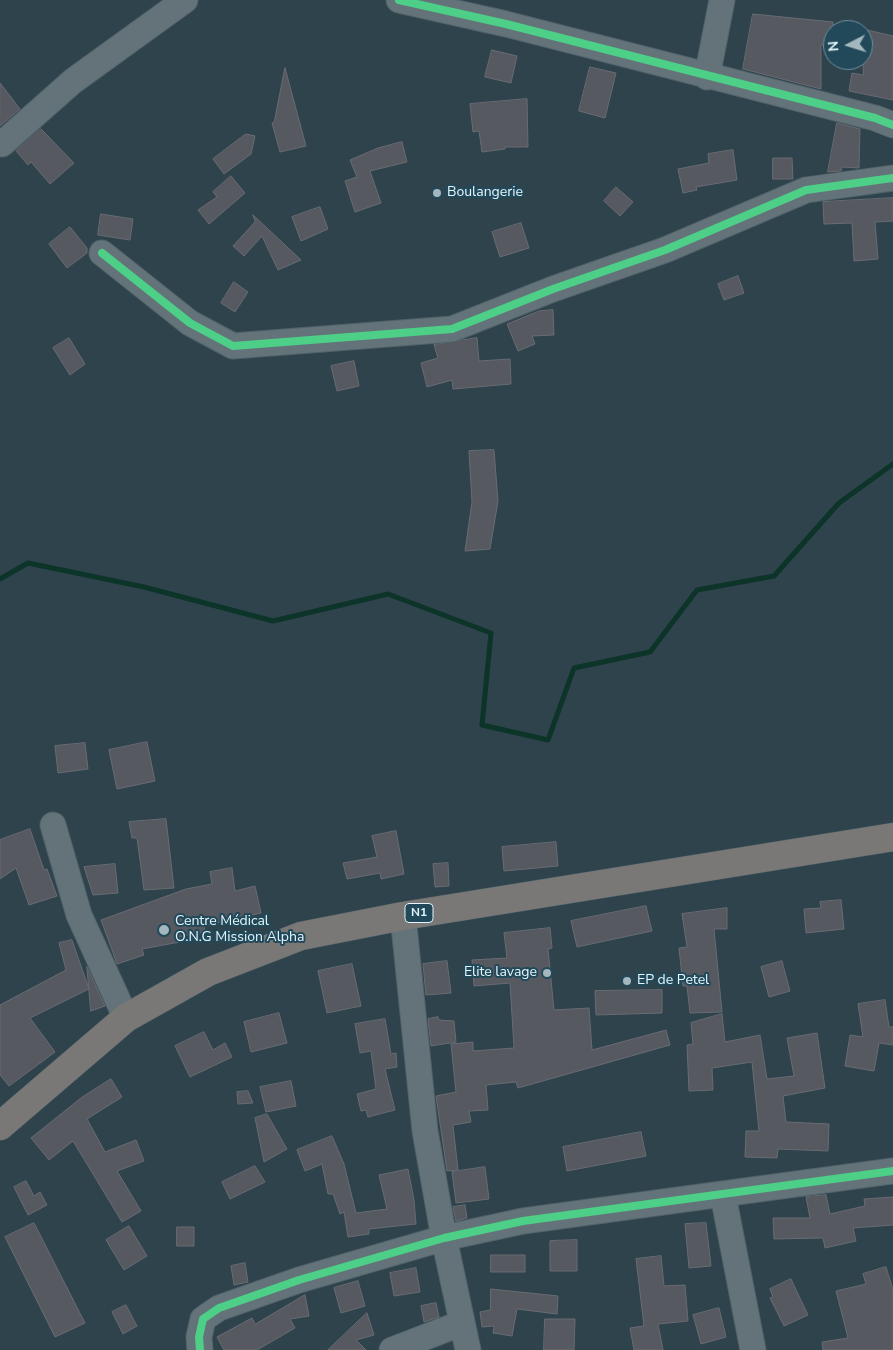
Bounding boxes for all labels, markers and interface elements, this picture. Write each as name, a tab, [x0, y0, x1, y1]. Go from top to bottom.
north arrow	[823, 20, 873, 70]
text: N	[824, 40, 843, 52]
place label: Boulangerie	[447, 185, 523, 201]
marker: Boulangerie	[431, 187, 443, 199]
road number: N1	[405, 904, 433, 922]
place label: Centre Médical O.N.G Mission Alpha	[175, 914, 304, 946]
marker: Centre Médical O.N.G Mission Alpha	[157, 923, 171, 937]
place label: Elite lavage	[464, 965, 537, 981]
marker: Elite lavage	[541, 967, 553, 979]
place label: EP de Petel	[637, 973, 709, 989]
marker: EP de Petel	[621, 975, 633, 987]

